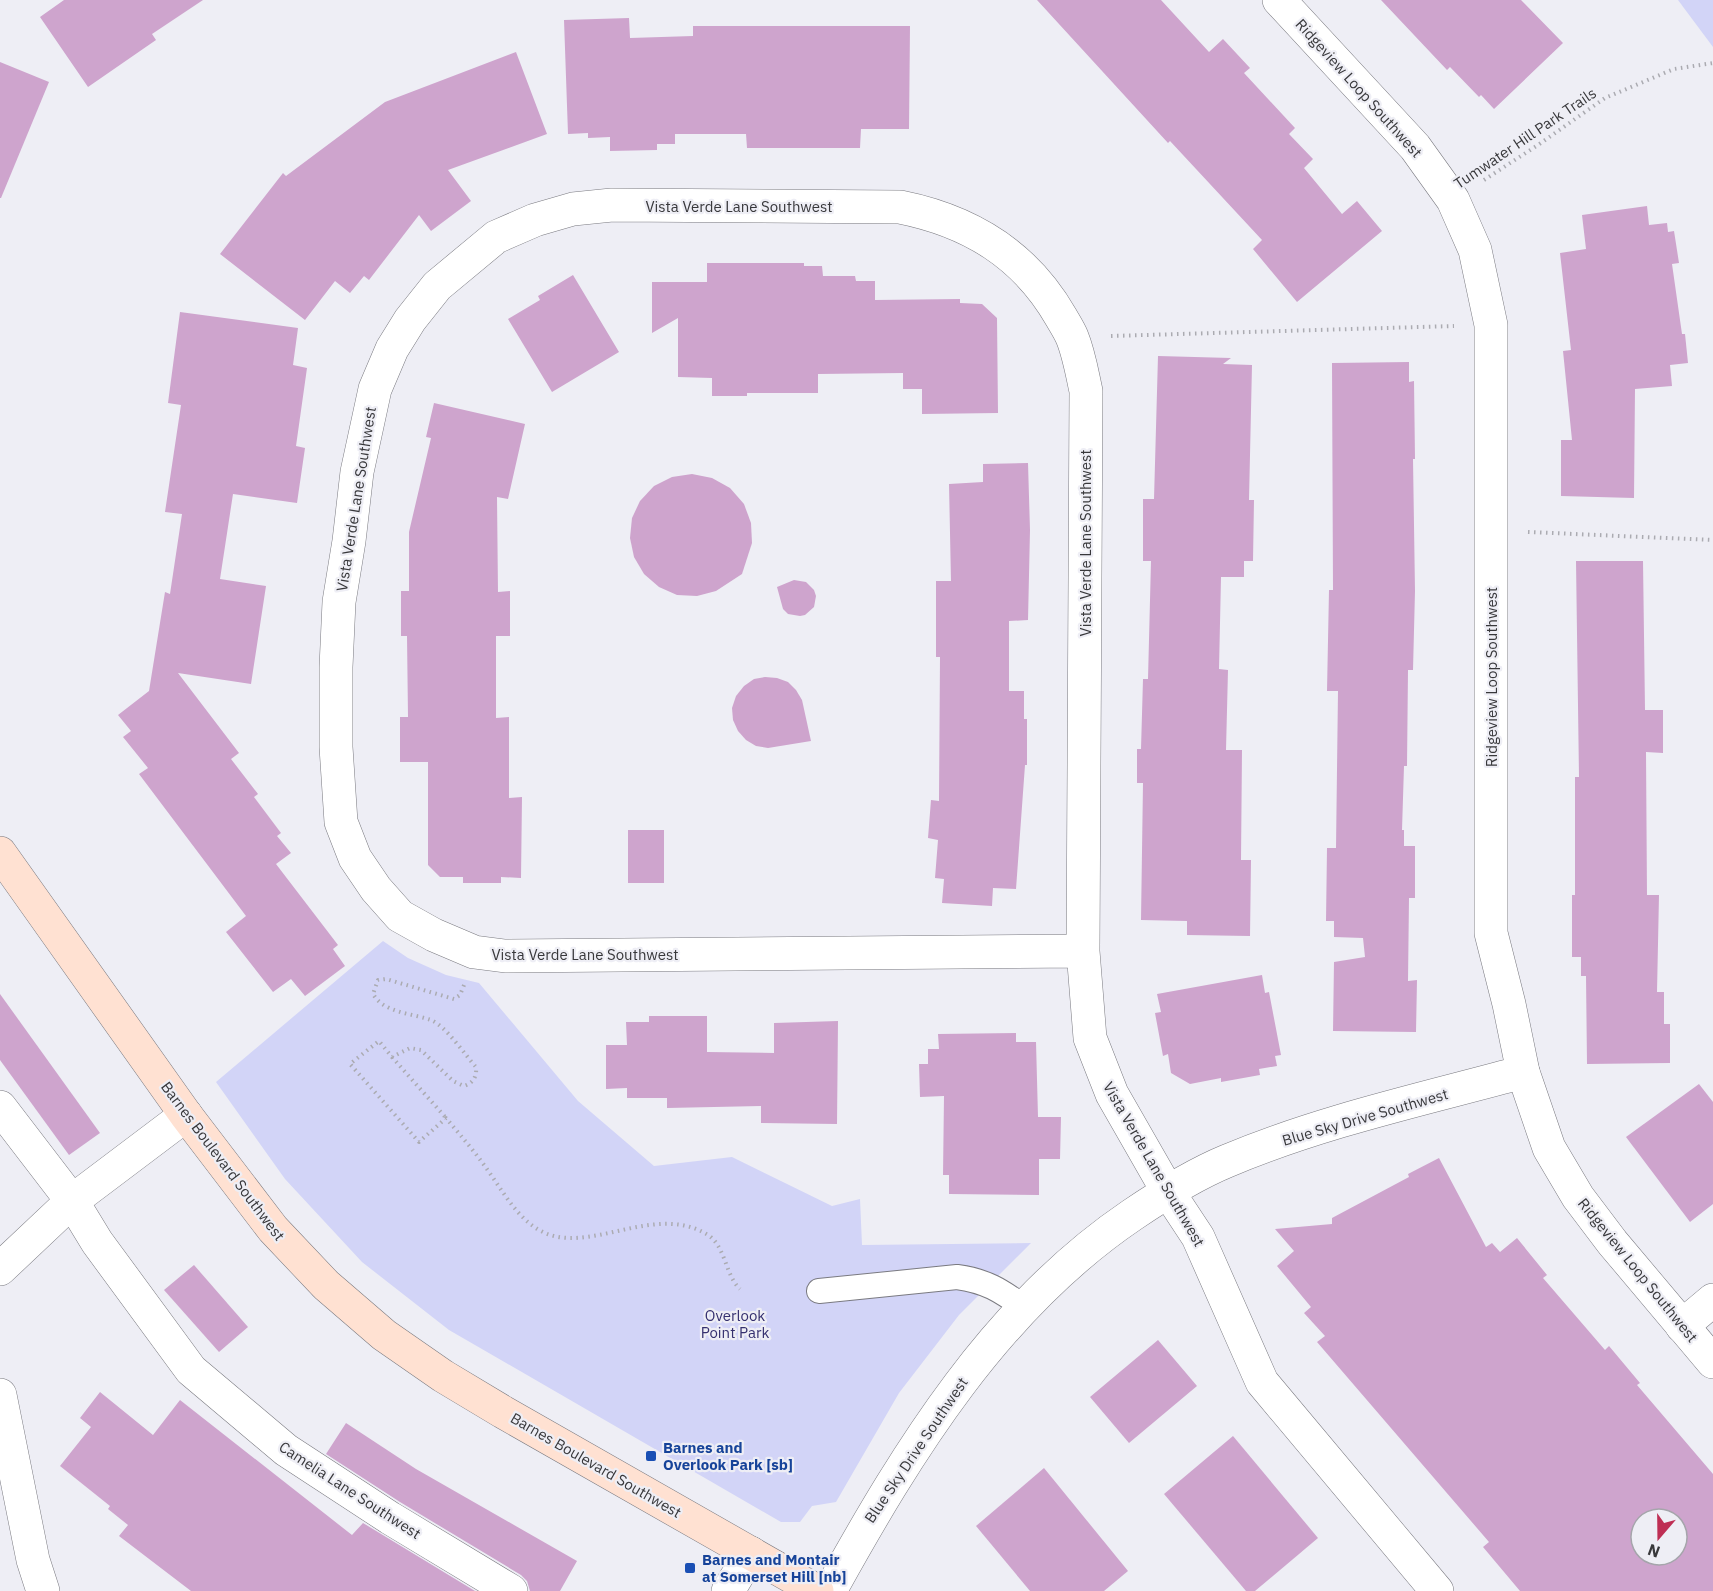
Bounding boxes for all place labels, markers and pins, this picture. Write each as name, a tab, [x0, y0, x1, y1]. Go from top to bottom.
place label: Barnes and Overlook Park [sb]	[663, 1438, 793, 1474]
marker: Barnes and Overlook Park [sb]	[644, 1449, 658, 1463]
place label: Barnes and Montair at Somerset Hill [nb]	[702, 1550, 846, 1586]
marker: Barnes and Montair at Somerset Hill [nb]	[683, 1561, 697, 1575]

